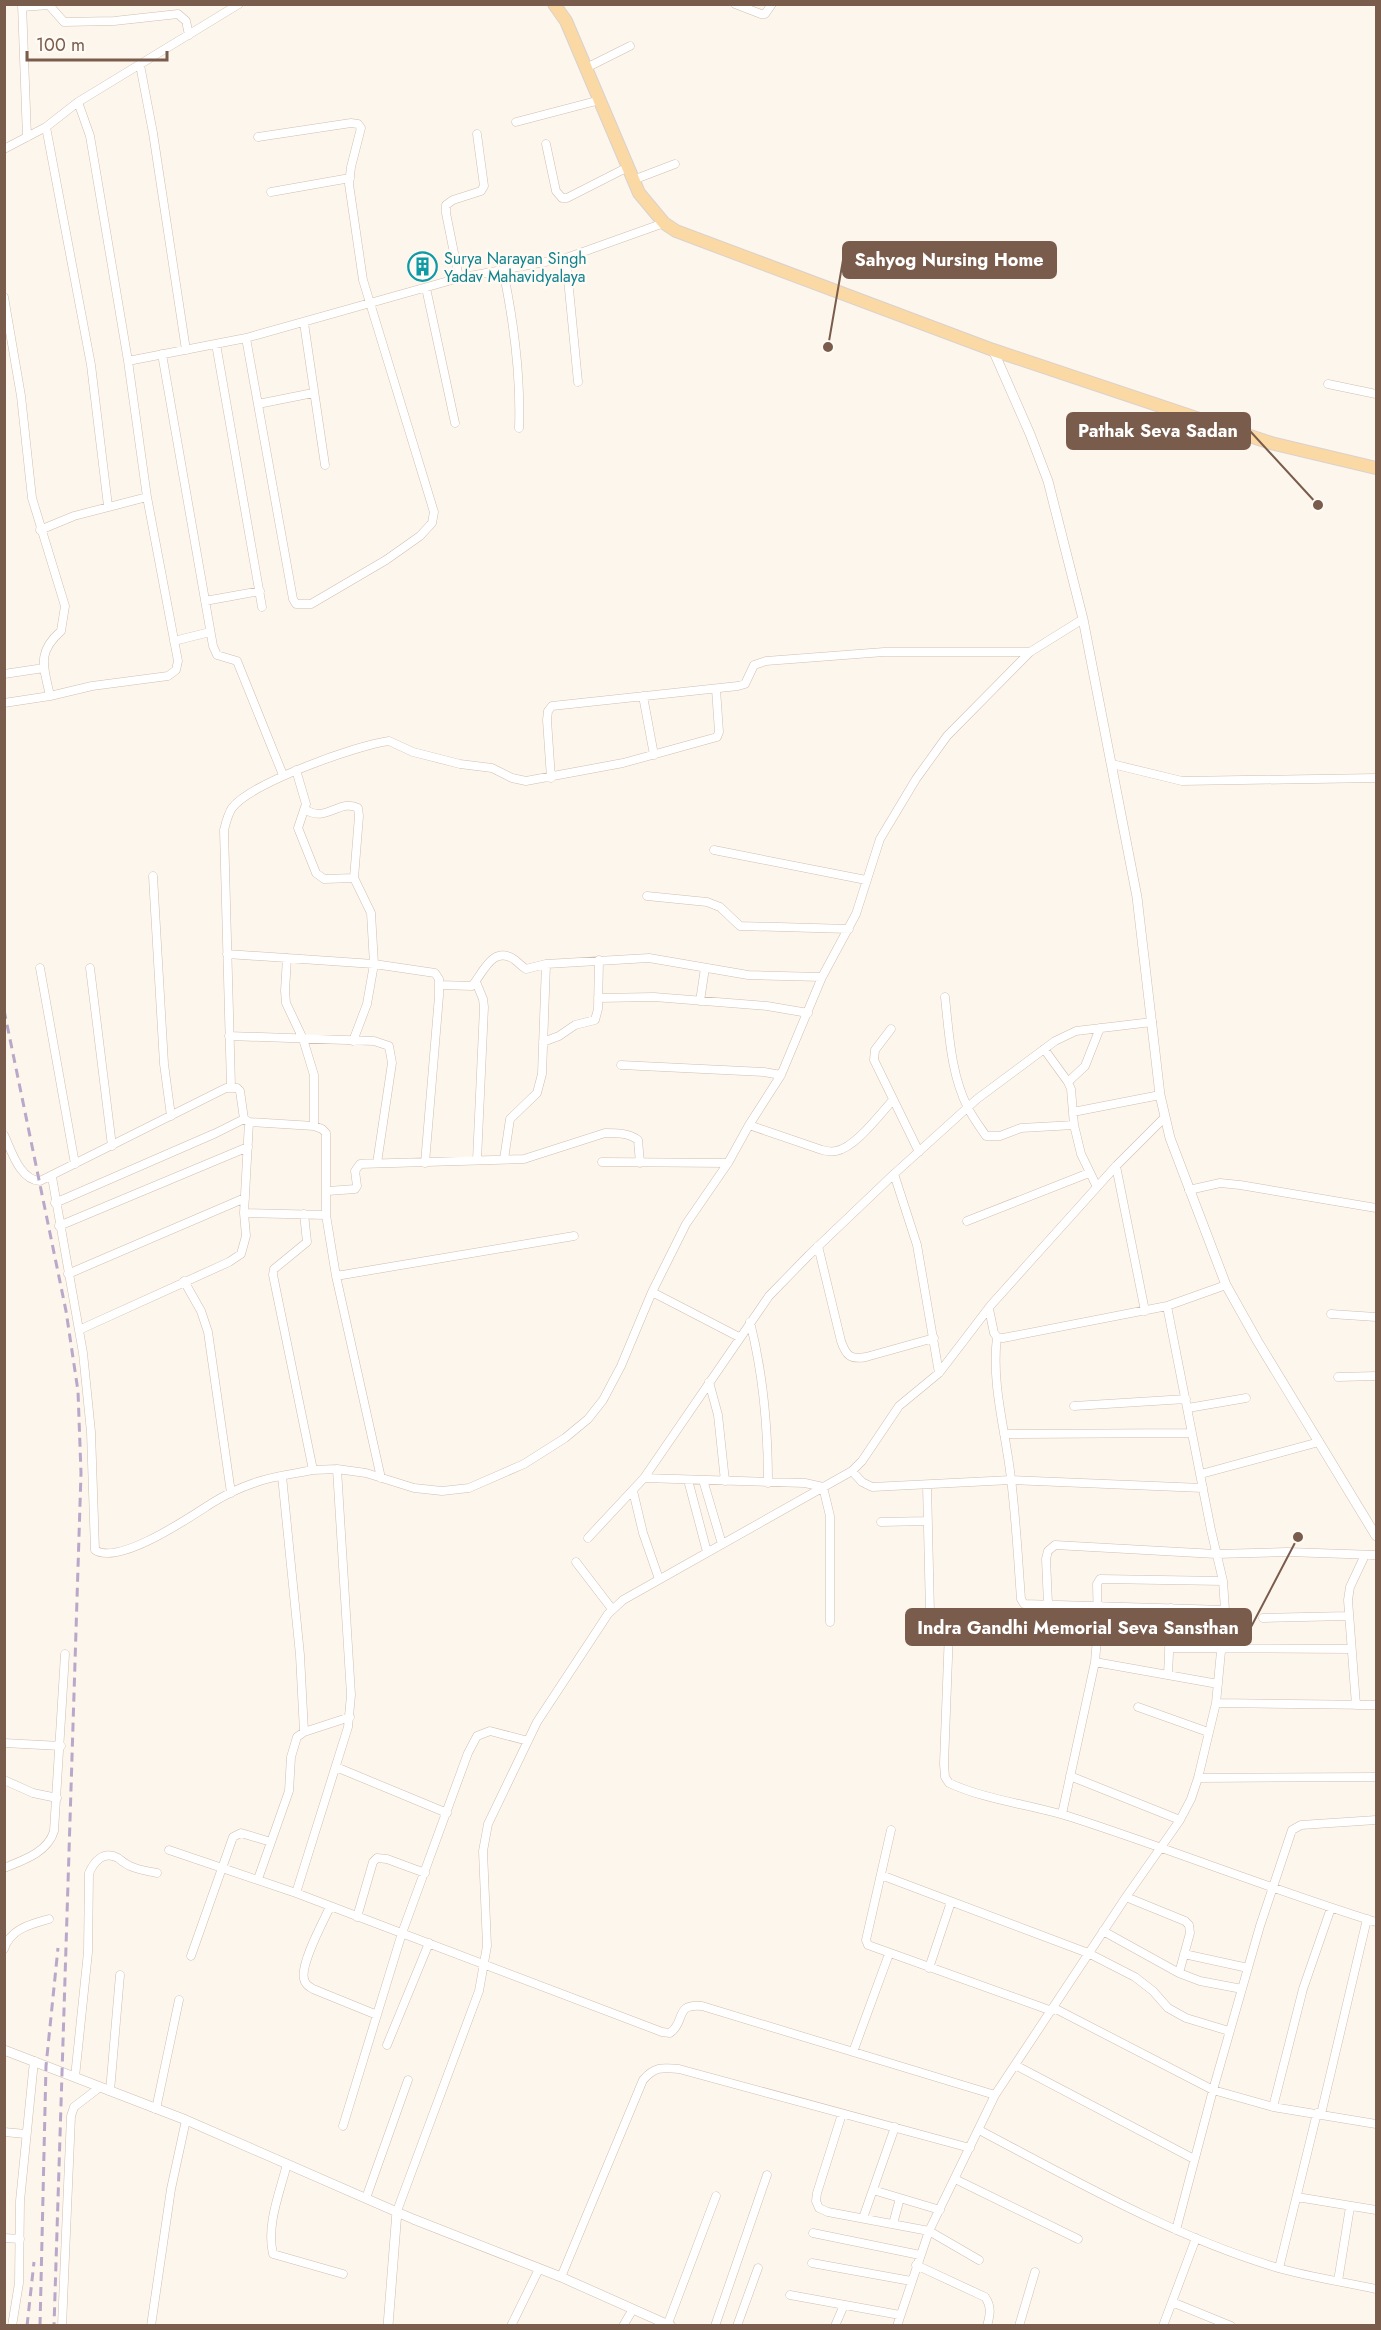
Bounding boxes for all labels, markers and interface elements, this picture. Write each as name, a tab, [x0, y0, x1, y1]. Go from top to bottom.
scale bar	[27, 24, 166, 62]
text: 100 m	[36, 32, 85, 58]
callout: Sahyog Nursing Home	[843, 242, 1056, 278]
place label: Surya Narayan Singh Yadav Mahavidyalaya	[444, 247, 587, 288]
text: Sahyog Nursing Home	[855, 247, 1044, 273]
building icon: Surya Narayan Singh Yadav Mahavidyalaya	[407, 251, 439, 283]
callout: Pathak Seva Sadan	[1067, 413, 1250, 449]
text: Pathak Seva Sadan	[1078, 418, 1238, 444]
callout: Indra Gandhi Memorial Seva Sansthan	[906, 1609, 1251, 1645]
text: Indra Gandhi Memorial Seva Sansthan	[917, 1615, 1239, 1641]

